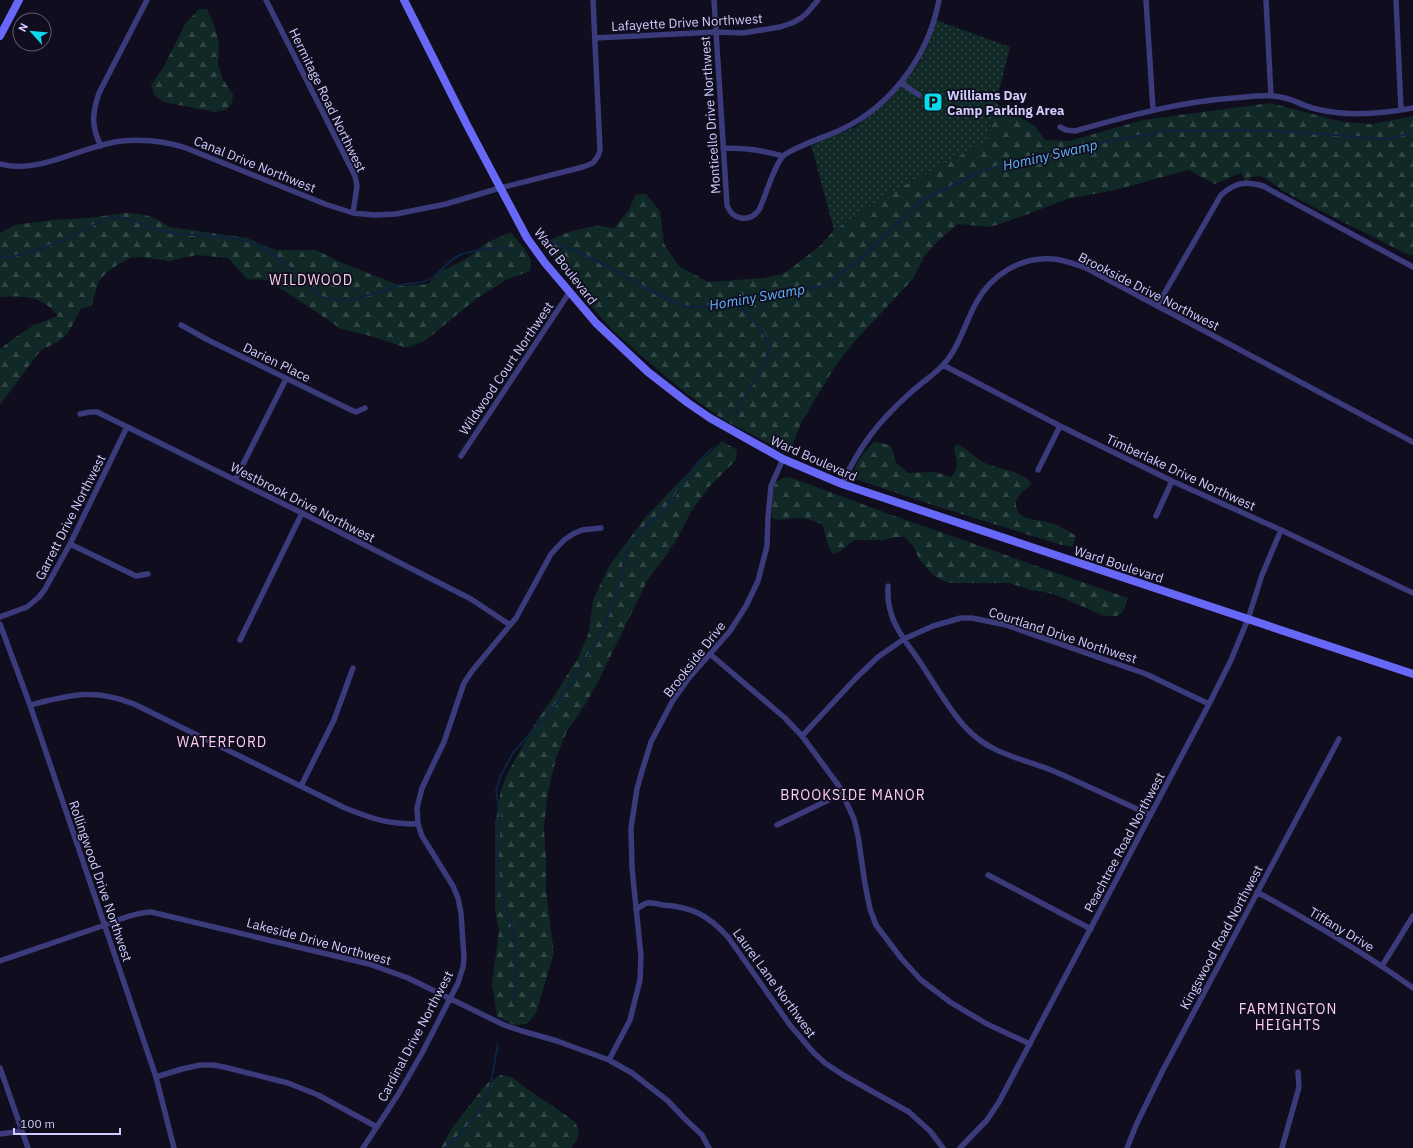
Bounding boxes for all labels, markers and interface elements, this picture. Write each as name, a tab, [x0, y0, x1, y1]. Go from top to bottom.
street label: Lafayette Drive Northwest	[611, 10, 763, 35]
north arrow	[12, 12, 52, 52]
text: N	[15, 21, 31, 34]
street label: Hermitage Road Northwest	[285, 25, 370, 175]
street label: Monticello Drive Northwest	[696, 35, 724, 194]
place label: Williams Day Camp Parking Area	[947, 87, 1064, 119]
parking icon: Williams Day Camp Parking Area	[922, 91, 944, 113]
street label: Canal Drive Northwest	[191, 132, 318, 197]
water label: Hominy Swamp	[1001, 135, 1099, 175]
street label: Ward Boulevard	[530, 224, 601, 308]
street label: Brookside Drive Northwest	[1075, 248, 1222, 334]
district label: WILDWOOD	[269, 271, 353, 289]
water label: Hominy Swamp	[708, 280, 806, 314]
street label: Wildwood Court Northwest	[455, 298, 557, 438]
street label: Darien Place	[240, 339, 313, 386]
street label: Timberlake Drive Northwest	[1103, 430, 1258, 515]
street label: Ward Boulevard	[768, 432, 860, 485]
street label: Garrett Drive Northwest	[31, 451, 110, 583]
street label: Westbrook Drive Northwest	[227, 458, 378, 546]
street label: Ward Boulevard	[1072, 542, 1166, 587]
street label: Courtland Drive Northwest	[987, 603, 1139, 667]
street label: Brookside Drive	[659, 618, 729, 701]
district label: WATERFORD	[177, 733, 267, 751]
street label: Peachtree Road Northwest	[1080, 769, 1169, 915]
district label: BROOKSIDE MANOR	[780, 786, 926, 804]
street label: Rollingwood Drive Northwest	[65, 798, 136, 964]
street label: Kingswood Road Northwest	[1176, 862, 1267, 1012]
street label: Tiffany Drive	[1306, 903, 1377, 956]
street label: Lakeside Drive Northwest	[245, 914, 393, 969]
street label: Laurel Lane Northwest	[729, 925, 820, 1041]
street label: Cardinal Drive Northwest	[374, 968, 457, 1105]
district label: FARMINGTON HEIGHTS	[1239, 1000, 1337, 1034]
scale bar	[14, 1110, 120, 1136]
text: 100 m	[20, 1116, 55, 1131]

